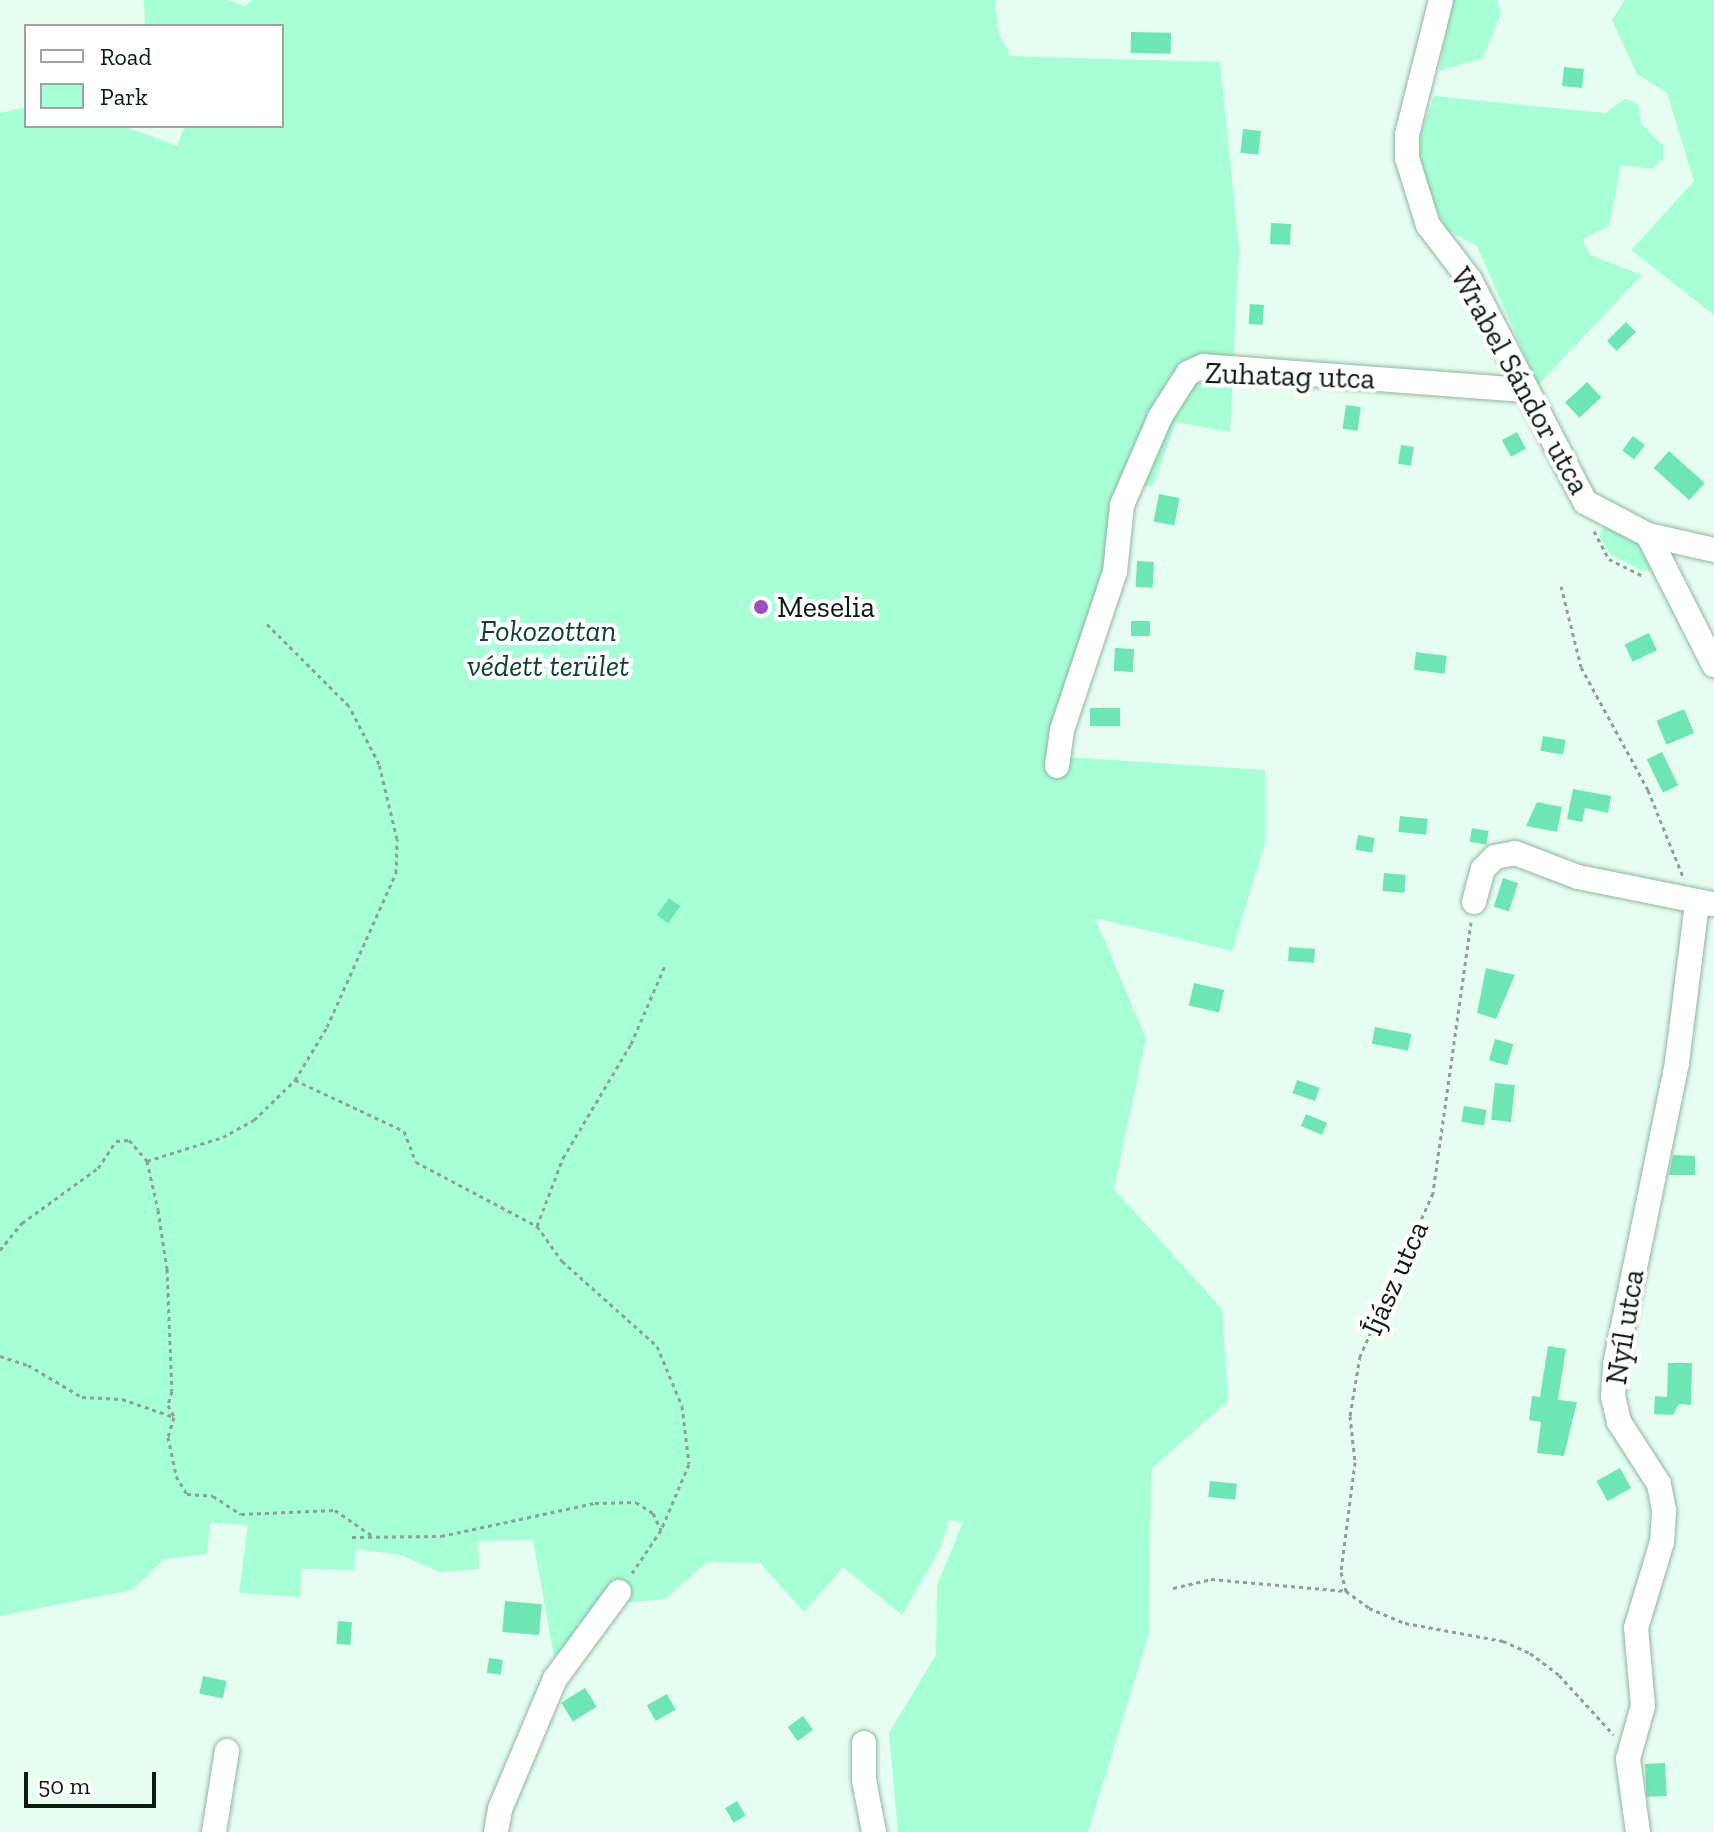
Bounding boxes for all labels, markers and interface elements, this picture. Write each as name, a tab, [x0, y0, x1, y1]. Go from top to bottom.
legend	[24, 24, 284, 128]
text: Road	[100, 42, 152, 71]
text: Park	[100, 82, 148, 111]
street label: Wrabel Sándor utca	[1443, 261, 1597, 501]
street label: Zuhatag utca	[1204, 355, 1376, 397]
place label: Meselia	[777, 589, 875, 625]
marker: Meselia	[752, 598, 770, 616]
park label: Fokozottan védett terület	[467, 613, 629, 684]
street label: Íjász utca	[1354, 1215, 1436, 1341]
street label: Nyíl utca	[1598, 1267, 1652, 1387]
scale bar	[28, 1756, 160, 1806]
text: 50 m	[38, 1771, 90, 1800]

